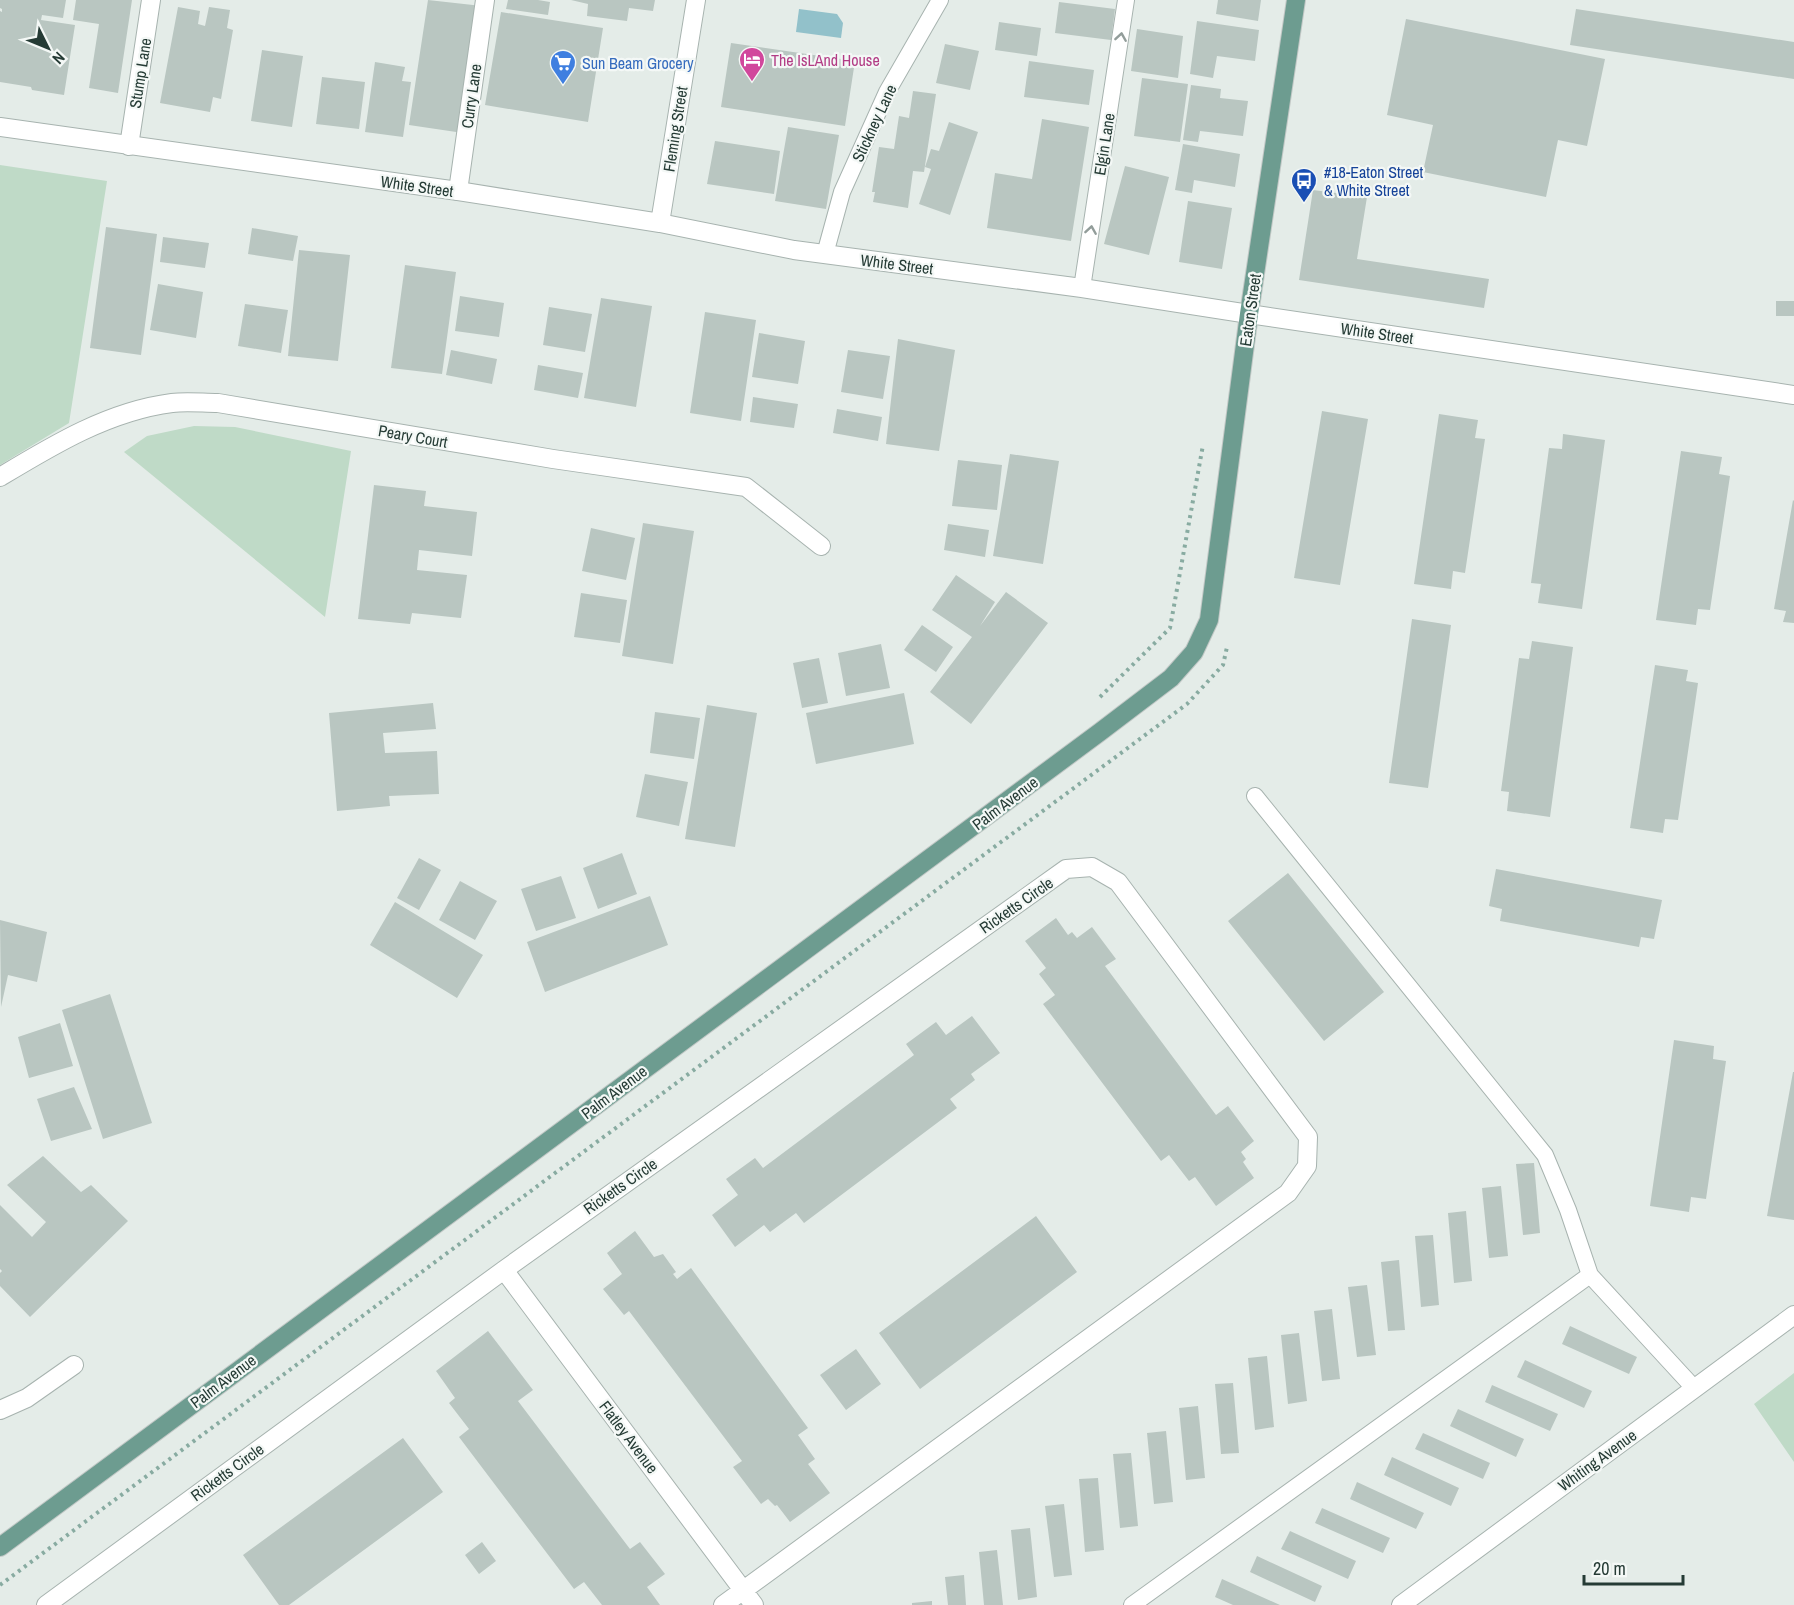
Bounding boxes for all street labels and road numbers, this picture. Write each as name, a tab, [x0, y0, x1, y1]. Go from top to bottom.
street label: Stump Lane	[124, 36, 156, 110]
street label: Curry Lane	[456, 62, 486, 130]
street label: Stickney Lane	[846, 81, 902, 165]
street label: Fleming Street	[657, 84, 693, 173]
street label: Elgin Lane	[1088, 111, 1120, 177]
street label: White Street	[379, 170, 455, 202]
street label: White Street	[859, 249, 935, 279]
street label: Eaton Street	[1234, 272, 1266, 348]
street label: White Street	[1339, 317, 1415, 349]
street label: Peary Court	[377, 419, 450, 453]
street label: Palm Avenue	[968, 771, 1042, 835]
street label: Ricketts Circle	[975, 872, 1057, 938]
street label: Palm Avenue	[577, 1060, 651, 1124]
street label: Ricketts Circle	[579, 1153, 661, 1219]
street label: Palm Avenue	[186, 1349, 260, 1413]
street label: Flatley Avenue	[594, 1396, 664, 1478]
street label: Whiting Avenue	[1553, 1424, 1641, 1496]
street label: Ricketts Circle	[186, 1438, 268, 1506]

